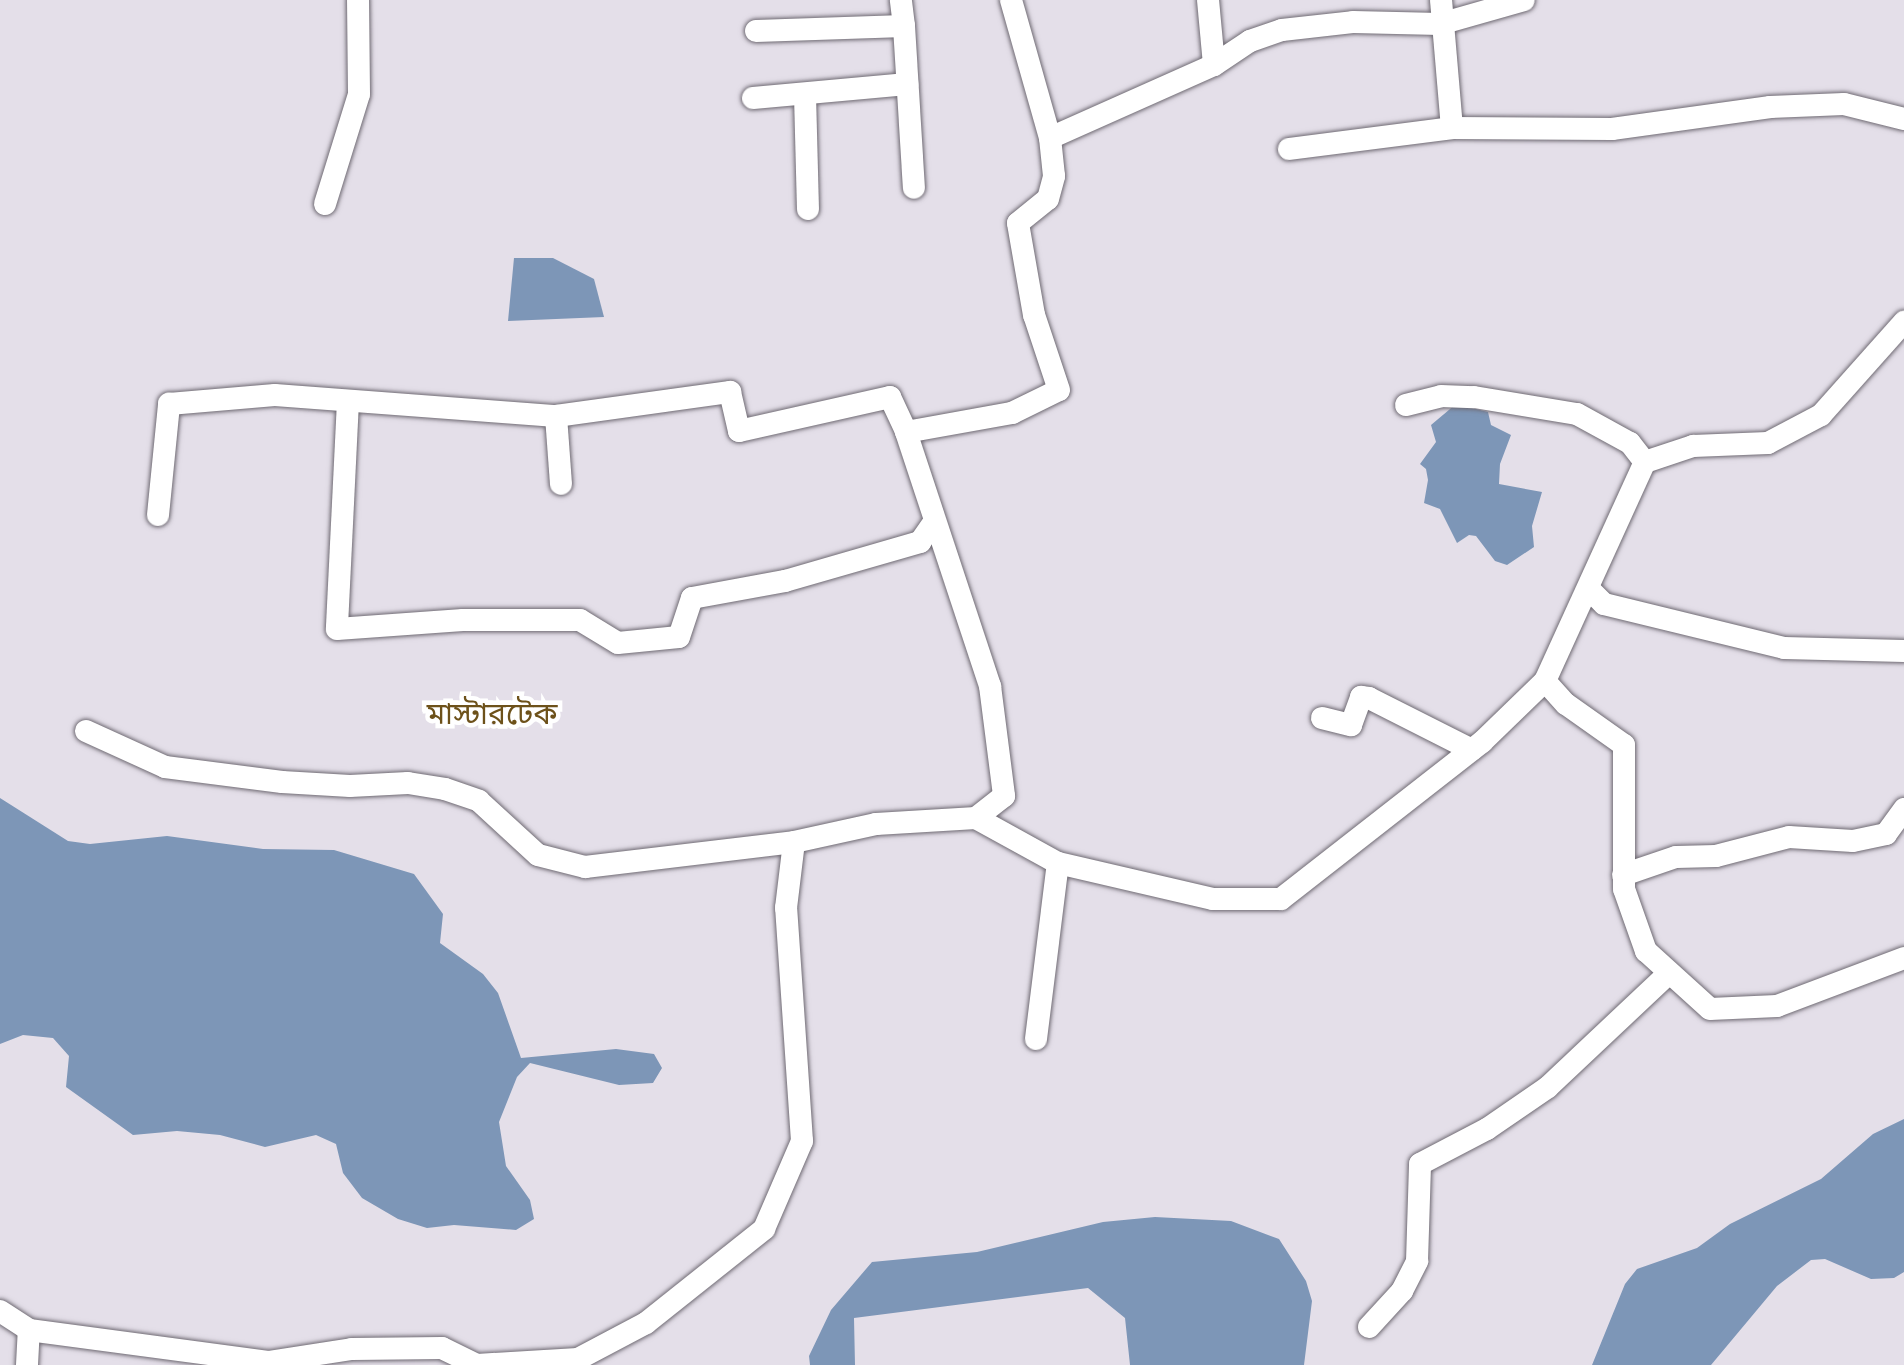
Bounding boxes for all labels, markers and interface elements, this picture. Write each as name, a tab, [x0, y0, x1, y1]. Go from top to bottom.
district label: মাস্টারটেক	[427, 696, 557, 732]

